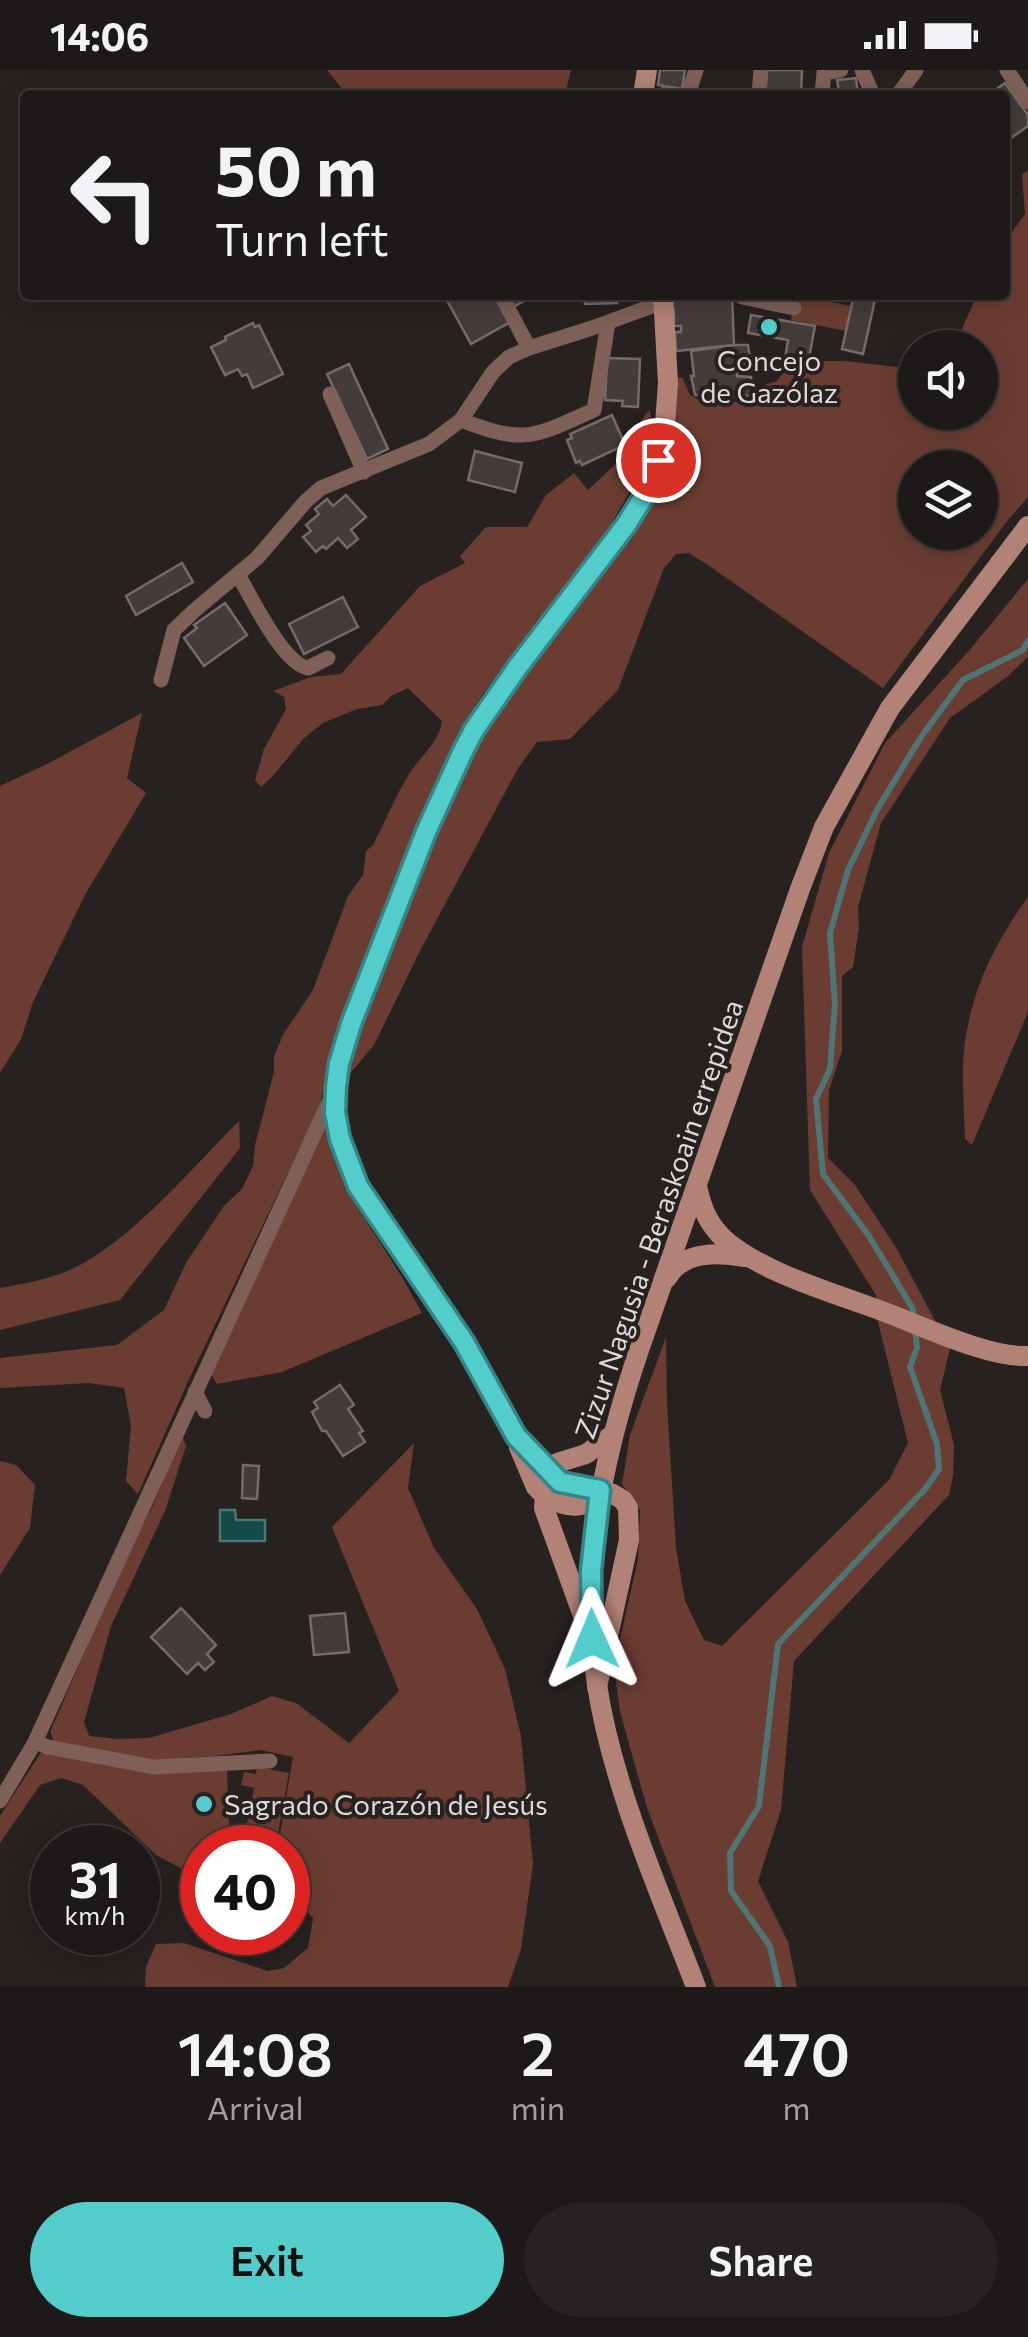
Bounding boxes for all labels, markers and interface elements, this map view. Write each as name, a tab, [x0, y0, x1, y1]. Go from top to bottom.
text: 14:06	[50, 12, 149, 59]
text: 50 m	[215, 125, 377, 210]
icon: left	[50, 130, 180, 260]
text: Turn left	[215, 210, 389, 265]
marker: Concejo de Gazólaz	[758, 316, 780, 338]
map controls	[898, 330, 998, 550]
button: sound	[898, 330, 998, 430]
place label: Concejo de Gazólaz	[700, 343, 838, 409]
pin	[616, 418, 701, 503]
icon: arrive	[631, 433, 686, 488]
button: layers	[898, 450, 998, 550]
street label: Zizur Nagusia - Beraskoain errepidea	[567, 995, 749, 1443]
position arrow	[540, 1587, 644, 1691]
place label: Sagrado Corazón de Jesús	[224, 1787, 548, 1821]
marker: Sagrado Corazón de Jesús	[193, 1793, 215, 1815]
speed limit sign: 40	[180, 1825, 310, 1955]
text: 31	[69, 1847, 121, 1908]
text: km/h	[65, 1900, 125, 1930]
text: 14:08	[178, 2015, 333, 2088]
text: 2	[521, 2015, 555, 2088]
text: 470	[743, 2015, 850, 2088]
text: Arrival	[207, 2087, 304, 2127]
text: min	[511, 2087, 565, 2127]
text: m	[783, 2087, 811, 2127]
button: Exit	[30, 2202, 504, 2317]
button: Share	[524, 2202, 998, 2317]

